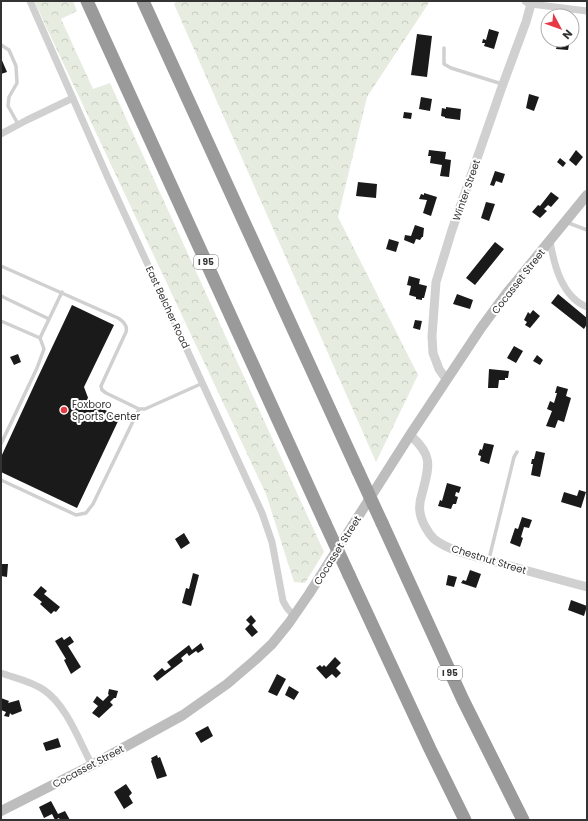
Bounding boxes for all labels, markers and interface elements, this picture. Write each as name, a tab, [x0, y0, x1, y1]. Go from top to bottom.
north arrow	[540, 8, 580, 48]
text: N	[559, 26, 576, 43]
street label: Winter Street	[449, 157, 484, 223]
street label: Cocasset Street	[488, 245, 549, 317]
road number: I 95	[194, 255, 218, 269]
street label: East Belcher Road	[142, 264, 193, 351]
place label: Foxboro Sports Center	[72, 397, 140, 424]
marker: Foxboro Sports Center	[59, 405, 69, 415]
street label: Cocasset Street	[310, 512, 365, 588]
street label: Chestnut Street	[450, 541, 528, 578]
road number: I 95	[438, 666, 462, 680]
street label: Cocasset Street	[50, 741, 127, 792]

